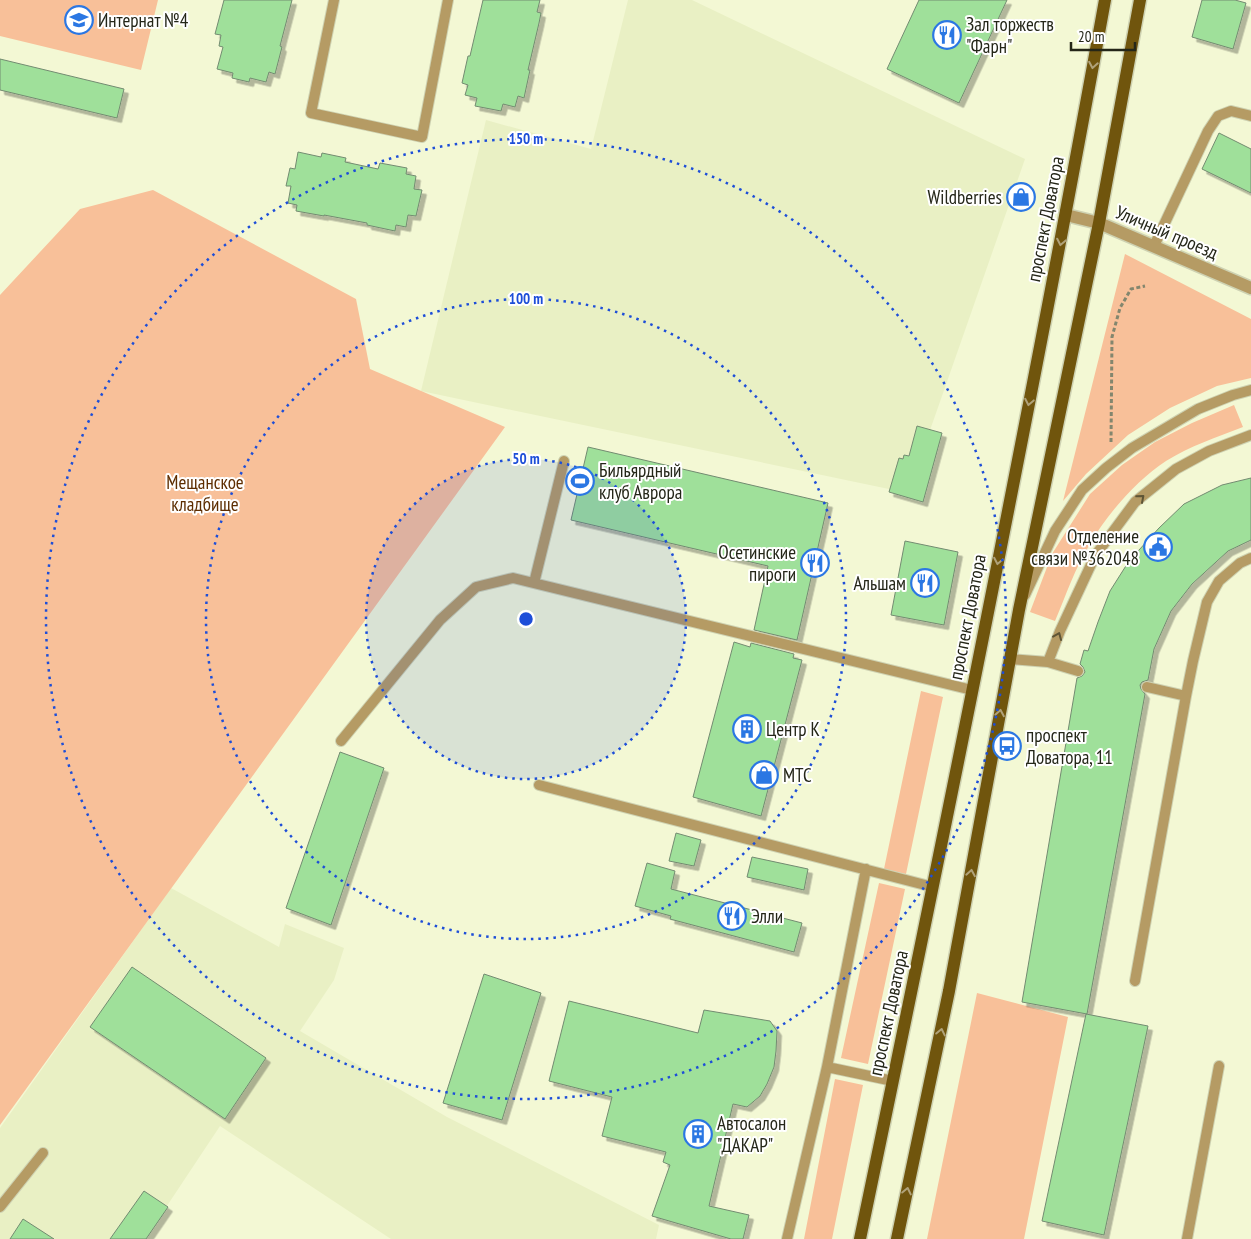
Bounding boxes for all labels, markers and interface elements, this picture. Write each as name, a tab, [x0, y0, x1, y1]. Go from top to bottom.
school or university icon: Интернат №4	[64, 5, 94, 35]
place label: Интернат №4	[98, 8, 189, 32]
place label: Зал торжеств "Фарн"	[966, 12, 1054, 58]
restaurant icon: Зал торжеств "Фарн"	[932, 20, 962, 50]
scale bar	[1071, 20, 1135, 52]
text: 20 m	[1078, 27, 1104, 46]
one-way arrow	[1088, 61, 1098, 70]
text: 150 m	[509, 129, 543, 148]
street label: проспект Доватора	[1021, 154, 1069, 284]
shop icon: Wildberries	[1006, 182, 1036, 212]
place label: Wildberries	[928, 185, 1002, 209]
street label: Уличный проезд	[1112, 200, 1222, 265]
one-way arrow	[1056, 238, 1066, 247]
text: 100 m	[509, 289, 543, 308]
one-way arrow	[1024, 397, 1035, 406]
text: 50 m	[512, 449, 540, 468]
place label: Бильярдный клуб Аврора	[599, 458, 682, 504]
sports icon: Бильярдный клуб Аврора	[565, 466, 595, 496]
park label: Мещанское кладбище	[166, 470, 244, 516]
one-way arrow	[1135, 495, 1144, 503]
place label: Отделение связи №362048	[1031, 524, 1139, 570]
public building icon: Отделение связи №362048	[1143, 532, 1173, 562]
place label: Осетинские пироги	[718, 540, 796, 586]
restaurant icon: Осетинские пироги	[800, 548, 830, 578]
street label: проспект Доватора	[943, 552, 991, 682]
one-way arrow	[993, 557, 1003, 566]
restaurant icon: Альшам	[910, 568, 940, 598]
place label: Альшам	[853, 571, 906, 595]
centre of rings	[517, 610, 535, 628]
one-way arrow	[1052, 632, 1063, 641]
one-way arrow	[994, 708, 1004, 717]
building icon: Центр К	[732, 714, 762, 744]
place label: Центр К	[766, 717, 820, 741]
place label: проспект Доватора, 11	[1026, 723, 1113, 769]
bus stop icon: проспект Доватора, 11	[992, 731, 1022, 761]
shop icon: МТС	[749, 760, 779, 790]
place label: МТС	[783, 763, 812, 787]
one-way arrow	[965, 868, 975, 877]
restaurant icon: Элли	[717, 901, 747, 931]
place label: Элли	[751, 904, 783, 928]
street label: проспект Доватора	[863, 948, 913, 1078]
one-way arrow	[935, 1028, 945, 1037]
place label: Автосалон "ДАКАР"	[717, 1111, 786, 1157]
building icon: Автосалон "ДАКАР"	[683, 1119, 713, 1149]
one-way arrow	[902, 1187, 912, 1196]

